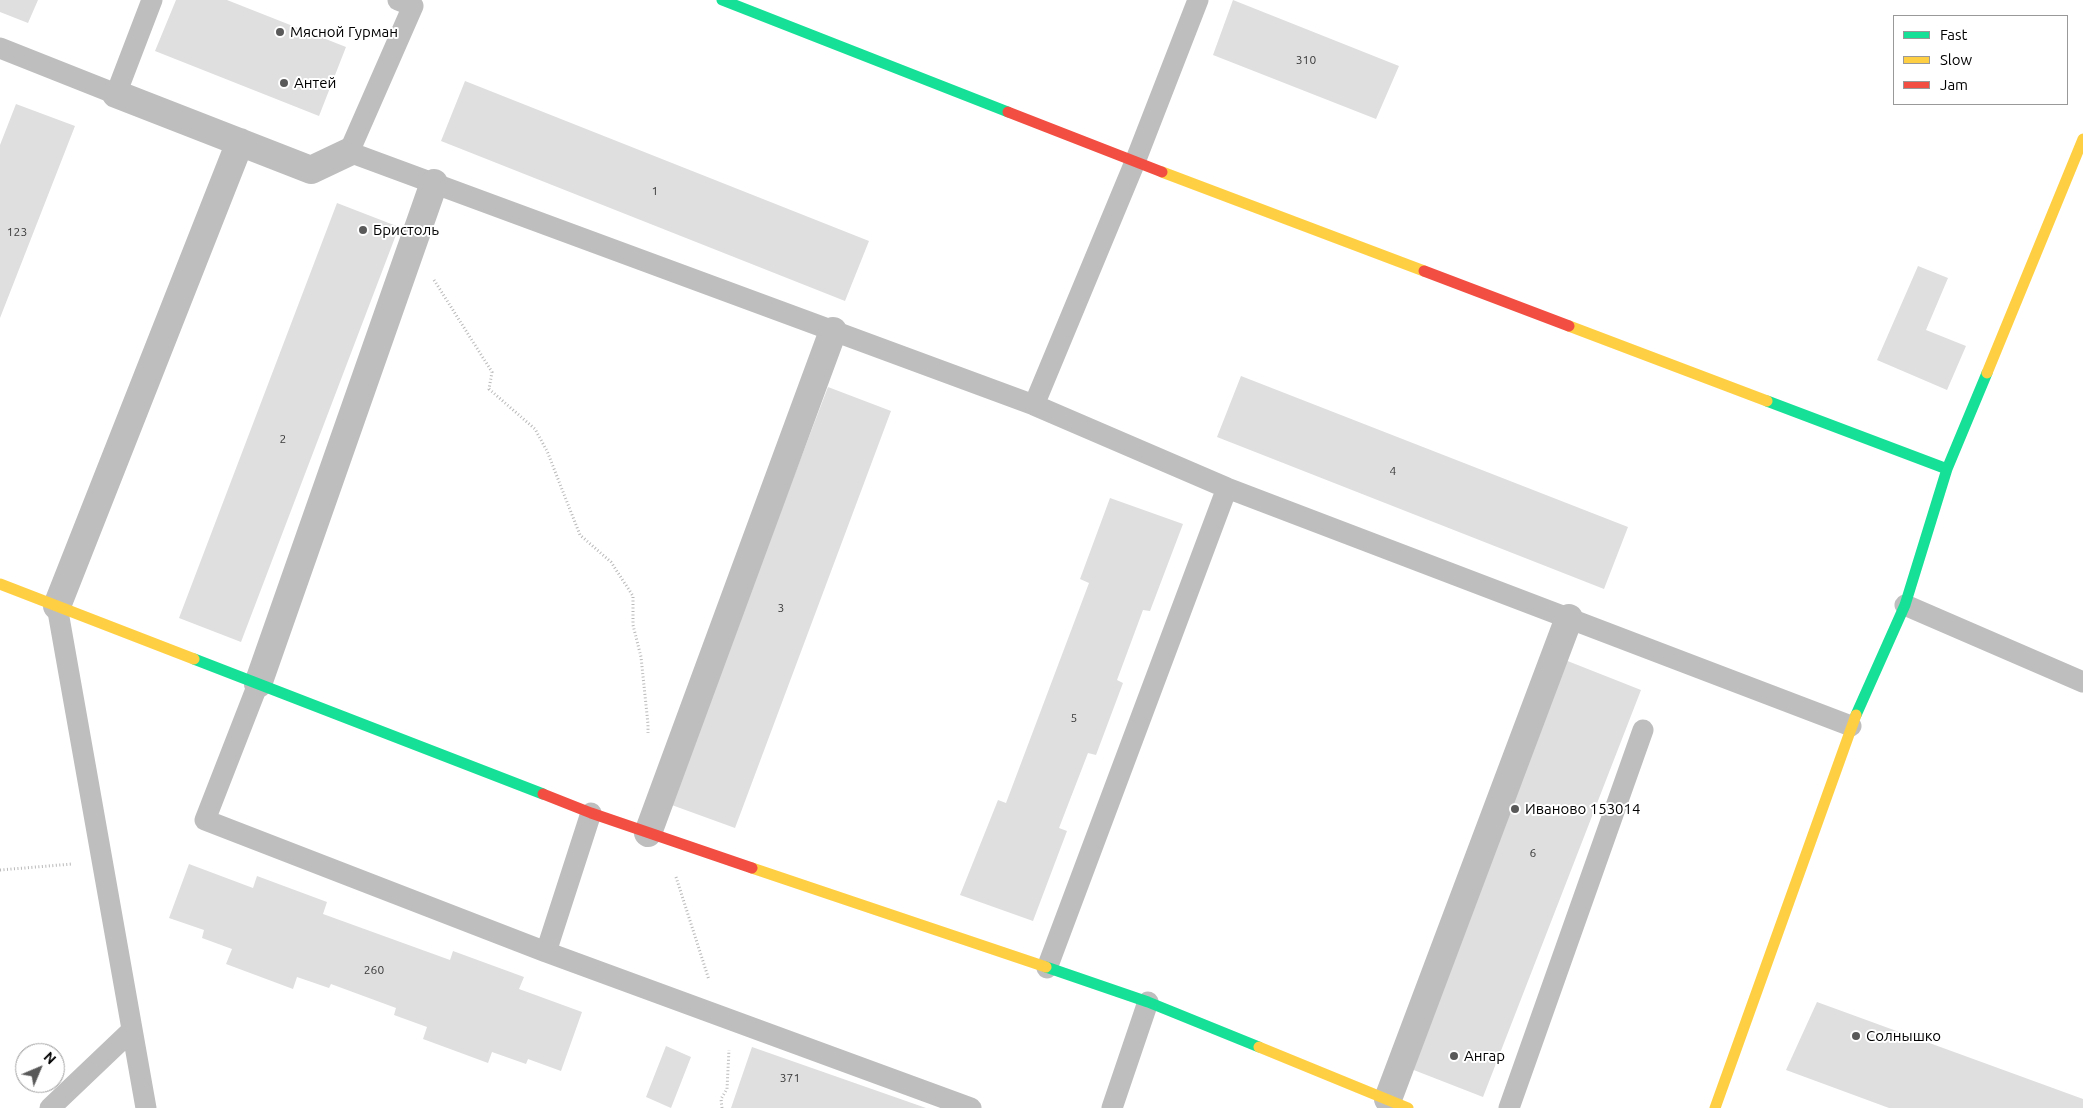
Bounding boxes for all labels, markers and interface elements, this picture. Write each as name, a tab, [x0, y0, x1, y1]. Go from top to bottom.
legend	[1893, 15, 2068, 105]
place label: Мясной Гурман	[290, 23, 398, 41]
marker: Мясной Гурман	[274, 26, 286, 38]
text: Fast	[1940, 26, 1967, 43]
text: Slow	[1940, 51, 1972, 68]
house number: 310	[1296, 53, 1316, 67]
place label: Антей	[294, 74, 336, 92]
text: Jam	[1940, 76, 1968, 93]
marker: Антей	[278, 77, 290, 89]
house number: 1	[652, 184, 658, 198]
place label: Бристоль	[373, 221, 439, 239]
marker: Бристоль	[357, 224, 369, 236]
house number: 123	[7, 225, 27, 239]
house number: 2	[280, 432, 286, 446]
house number: 4	[1390, 464, 1396, 478]
house number: 3	[778, 601, 784, 615]
house number: 5	[1071, 711, 1077, 725]
place label: Иваново 153014	[1525, 800, 1640, 818]
marker: Иваново 153014	[1509, 803, 1521, 815]
house number: 6	[1530, 846, 1536, 860]
house number: 260	[364, 963, 384, 977]
place label: Солнышко	[1866, 1027, 1941, 1045]
marker: Солнышко	[1850, 1030, 1862, 1042]
north arrow	[15, 1043, 65, 1093]
place label: Ангар	[1464, 1047, 1505, 1065]
text: N	[41, 1049, 59, 1067]
marker: Ангар	[1448, 1050, 1460, 1062]
house number: 371	[780, 1071, 800, 1085]

